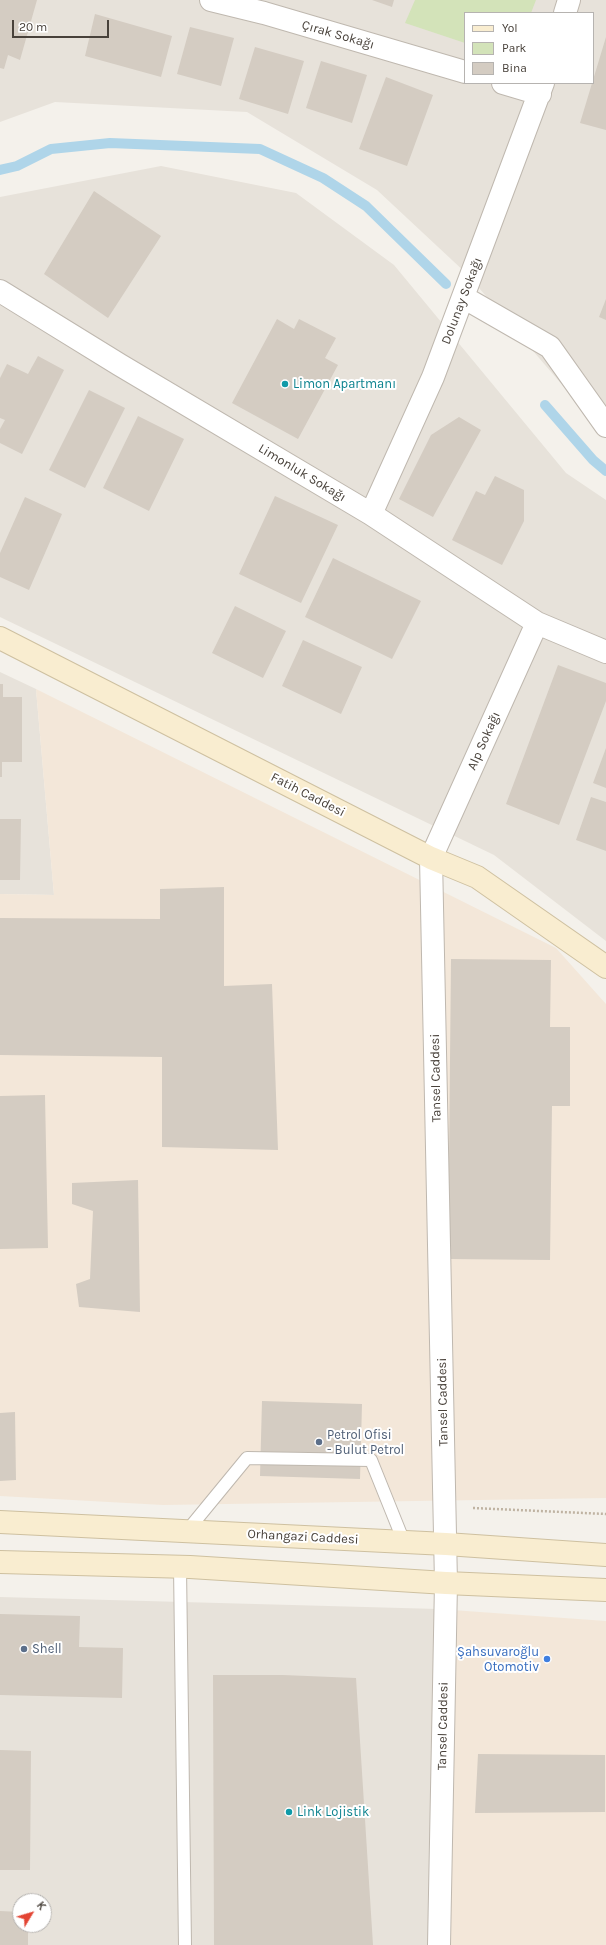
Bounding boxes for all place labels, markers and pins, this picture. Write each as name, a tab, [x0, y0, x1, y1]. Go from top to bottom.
place label: Limon Apartmanı	[293, 376, 396, 392]
marker: Limon Apartmanı	[280, 379, 290, 389]
place label: Petrol Ofisi - Bulut Petrol	[327, 1427, 404, 1458]
marker: Petrol Ofisi - Bulut Petrol	[314, 1437, 324, 1447]
place label: Shell	[32, 1641, 62, 1657]
marker: Shell	[19, 1644, 29, 1654]
place label: Şahsuvaroğlu Otomotiv	[457, 1644, 539, 1675]
marker: Şahsuvaroğlu Otomotiv	[542, 1654, 552, 1664]
place label: Link Lojistik	[297, 1804, 369, 1820]
marker: Link Lojistik	[284, 1807, 294, 1817]

